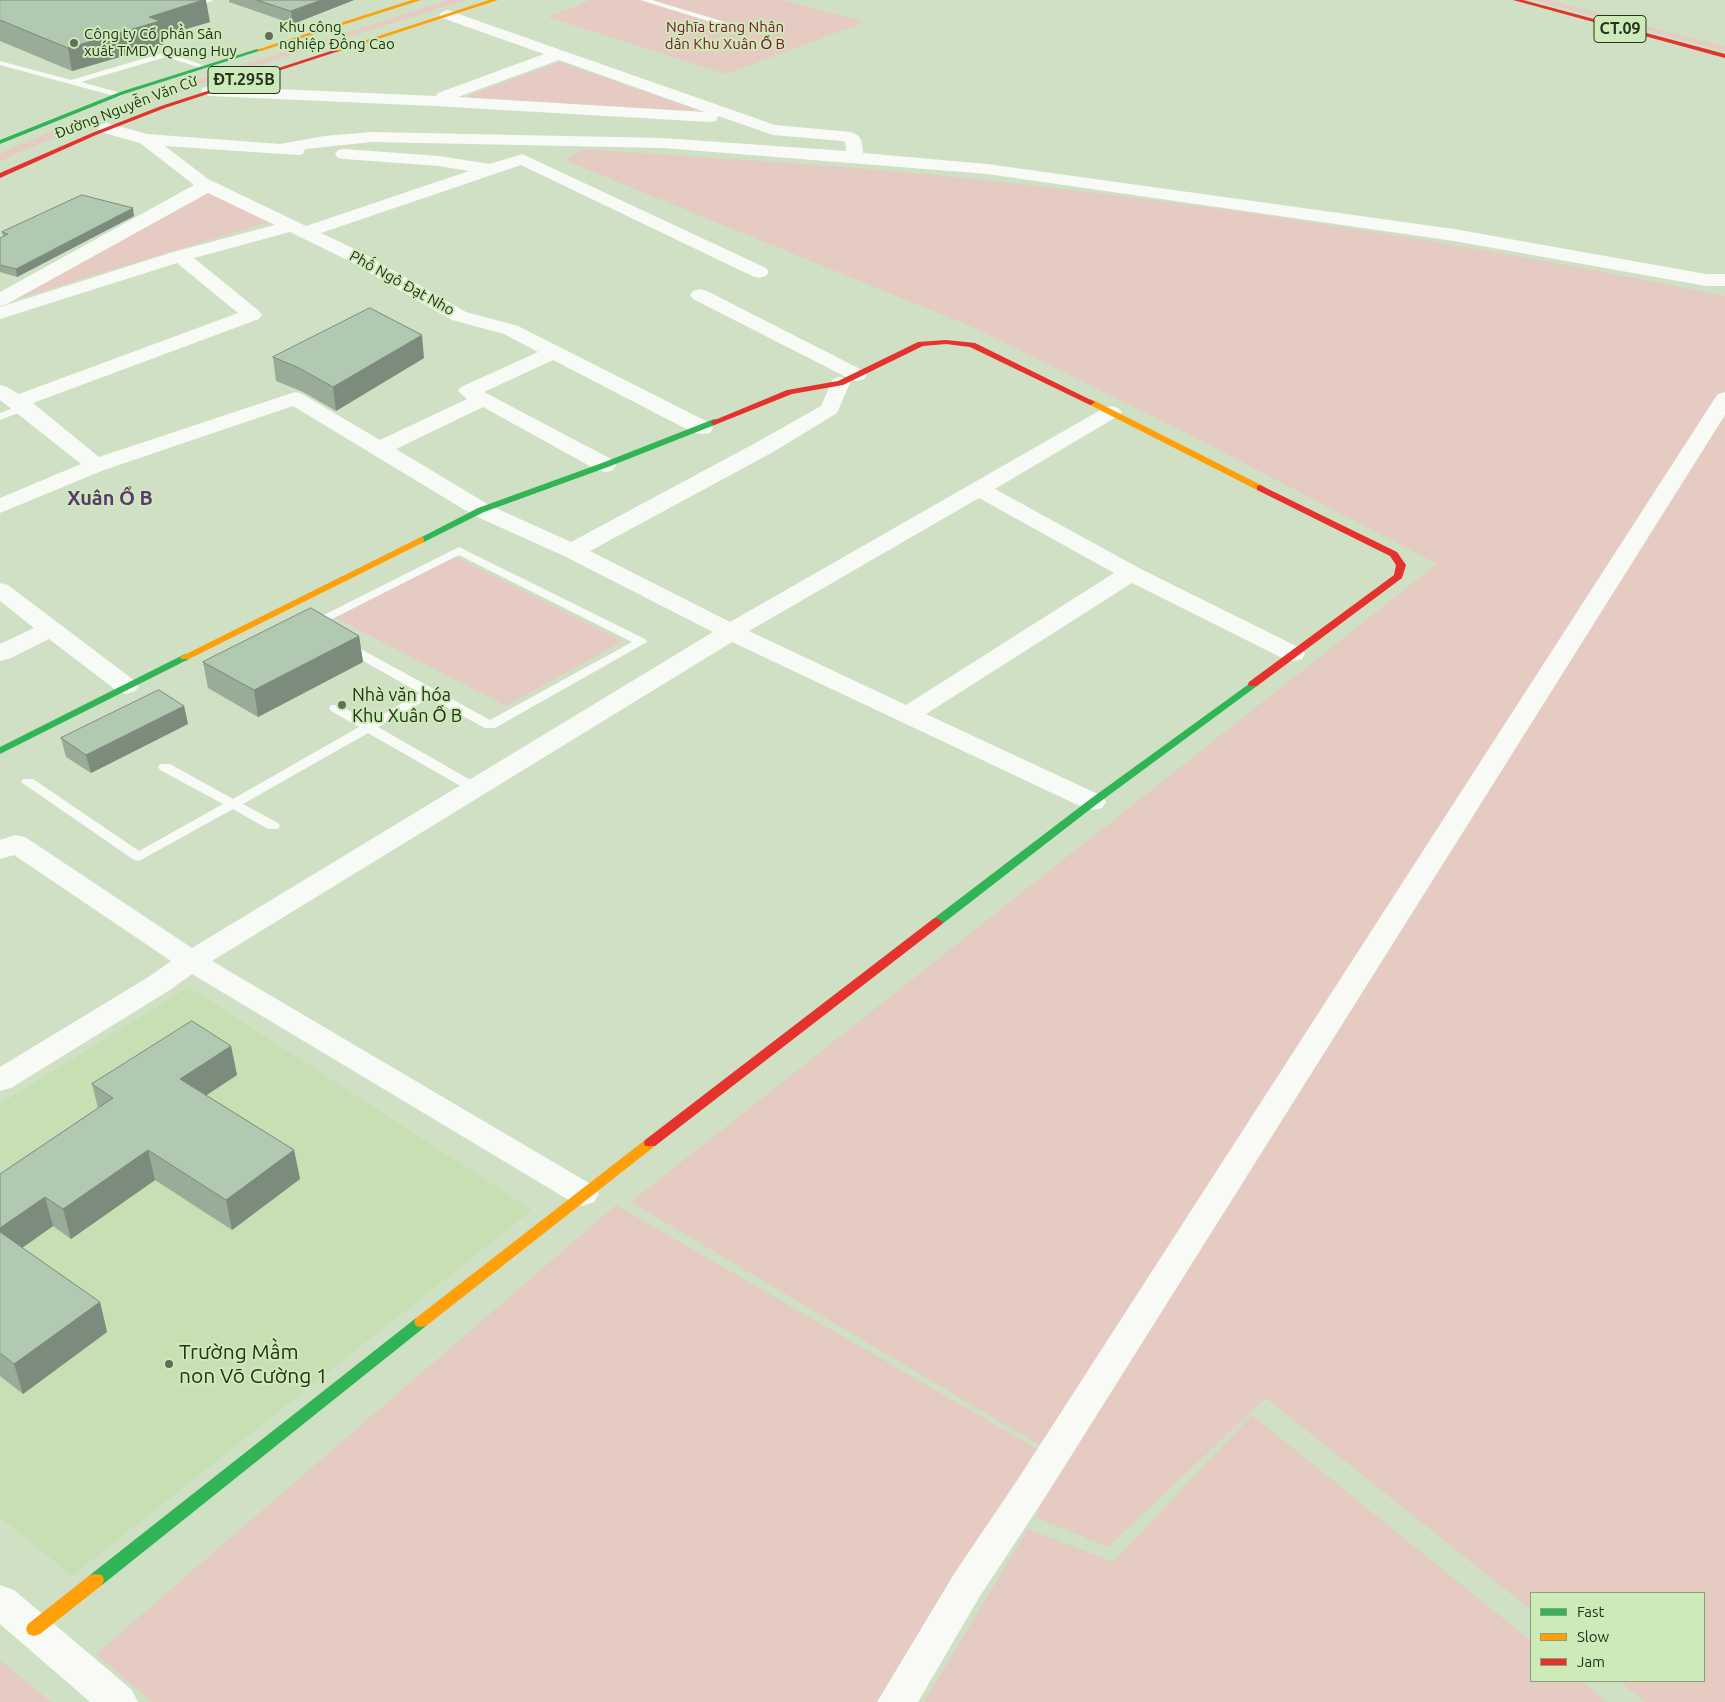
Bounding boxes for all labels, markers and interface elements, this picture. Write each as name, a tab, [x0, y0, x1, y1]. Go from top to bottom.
road number: CT.09	[1594, 15, 1646, 42]
place label: Khu công nghiệp Đồng Cao	[279, 18, 395, 53]
park label: Nghĩa trang Nhân dân Khu Xuân Ổ B	[665, 18, 785, 53]
place label: Công ty Cổ phần Sản xuất TMDV Quang Huy	[84, 25, 237, 60]
marker: Khu công nghiệp Đồng Cao	[263, 30, 275, 42]
marker: Công ty Cổ phần Sản xuất TMDV Quang Huy	[68, 37, 80, 49]
road number: ĐT.295B	[208, 66, 280, 94]
street label: Đường Nguyễn Văn Cừ	[52, 71, 200, 143]
street label: Phố Ngô Đạt Nho	[346, 247, 458, 319]
district label: Xuân Ổ B	[67, 486, 153, 510]
place label: Nhà văn hóa Khu Xuân Ổ B	[352, 684, 462, 726]
marker: Nhà văn hóa Khu Xuân Ổ B	[336, 699, 348, 711]
place label: Trường Mầm non Võ Cường 1	[179, 1339, 328, 1389]
marker: Trường Mầm non Võ Cường 1	[163, 1358, 175, 1370]
legend	[1530, 1592, 1705, 1682]
text: Fast	[1577, 1603, 1604, 1620]
text: Slow	[1577, 1628, 1609, 1645]
text: Jam	[1577, 1653, 1605, 1670]

